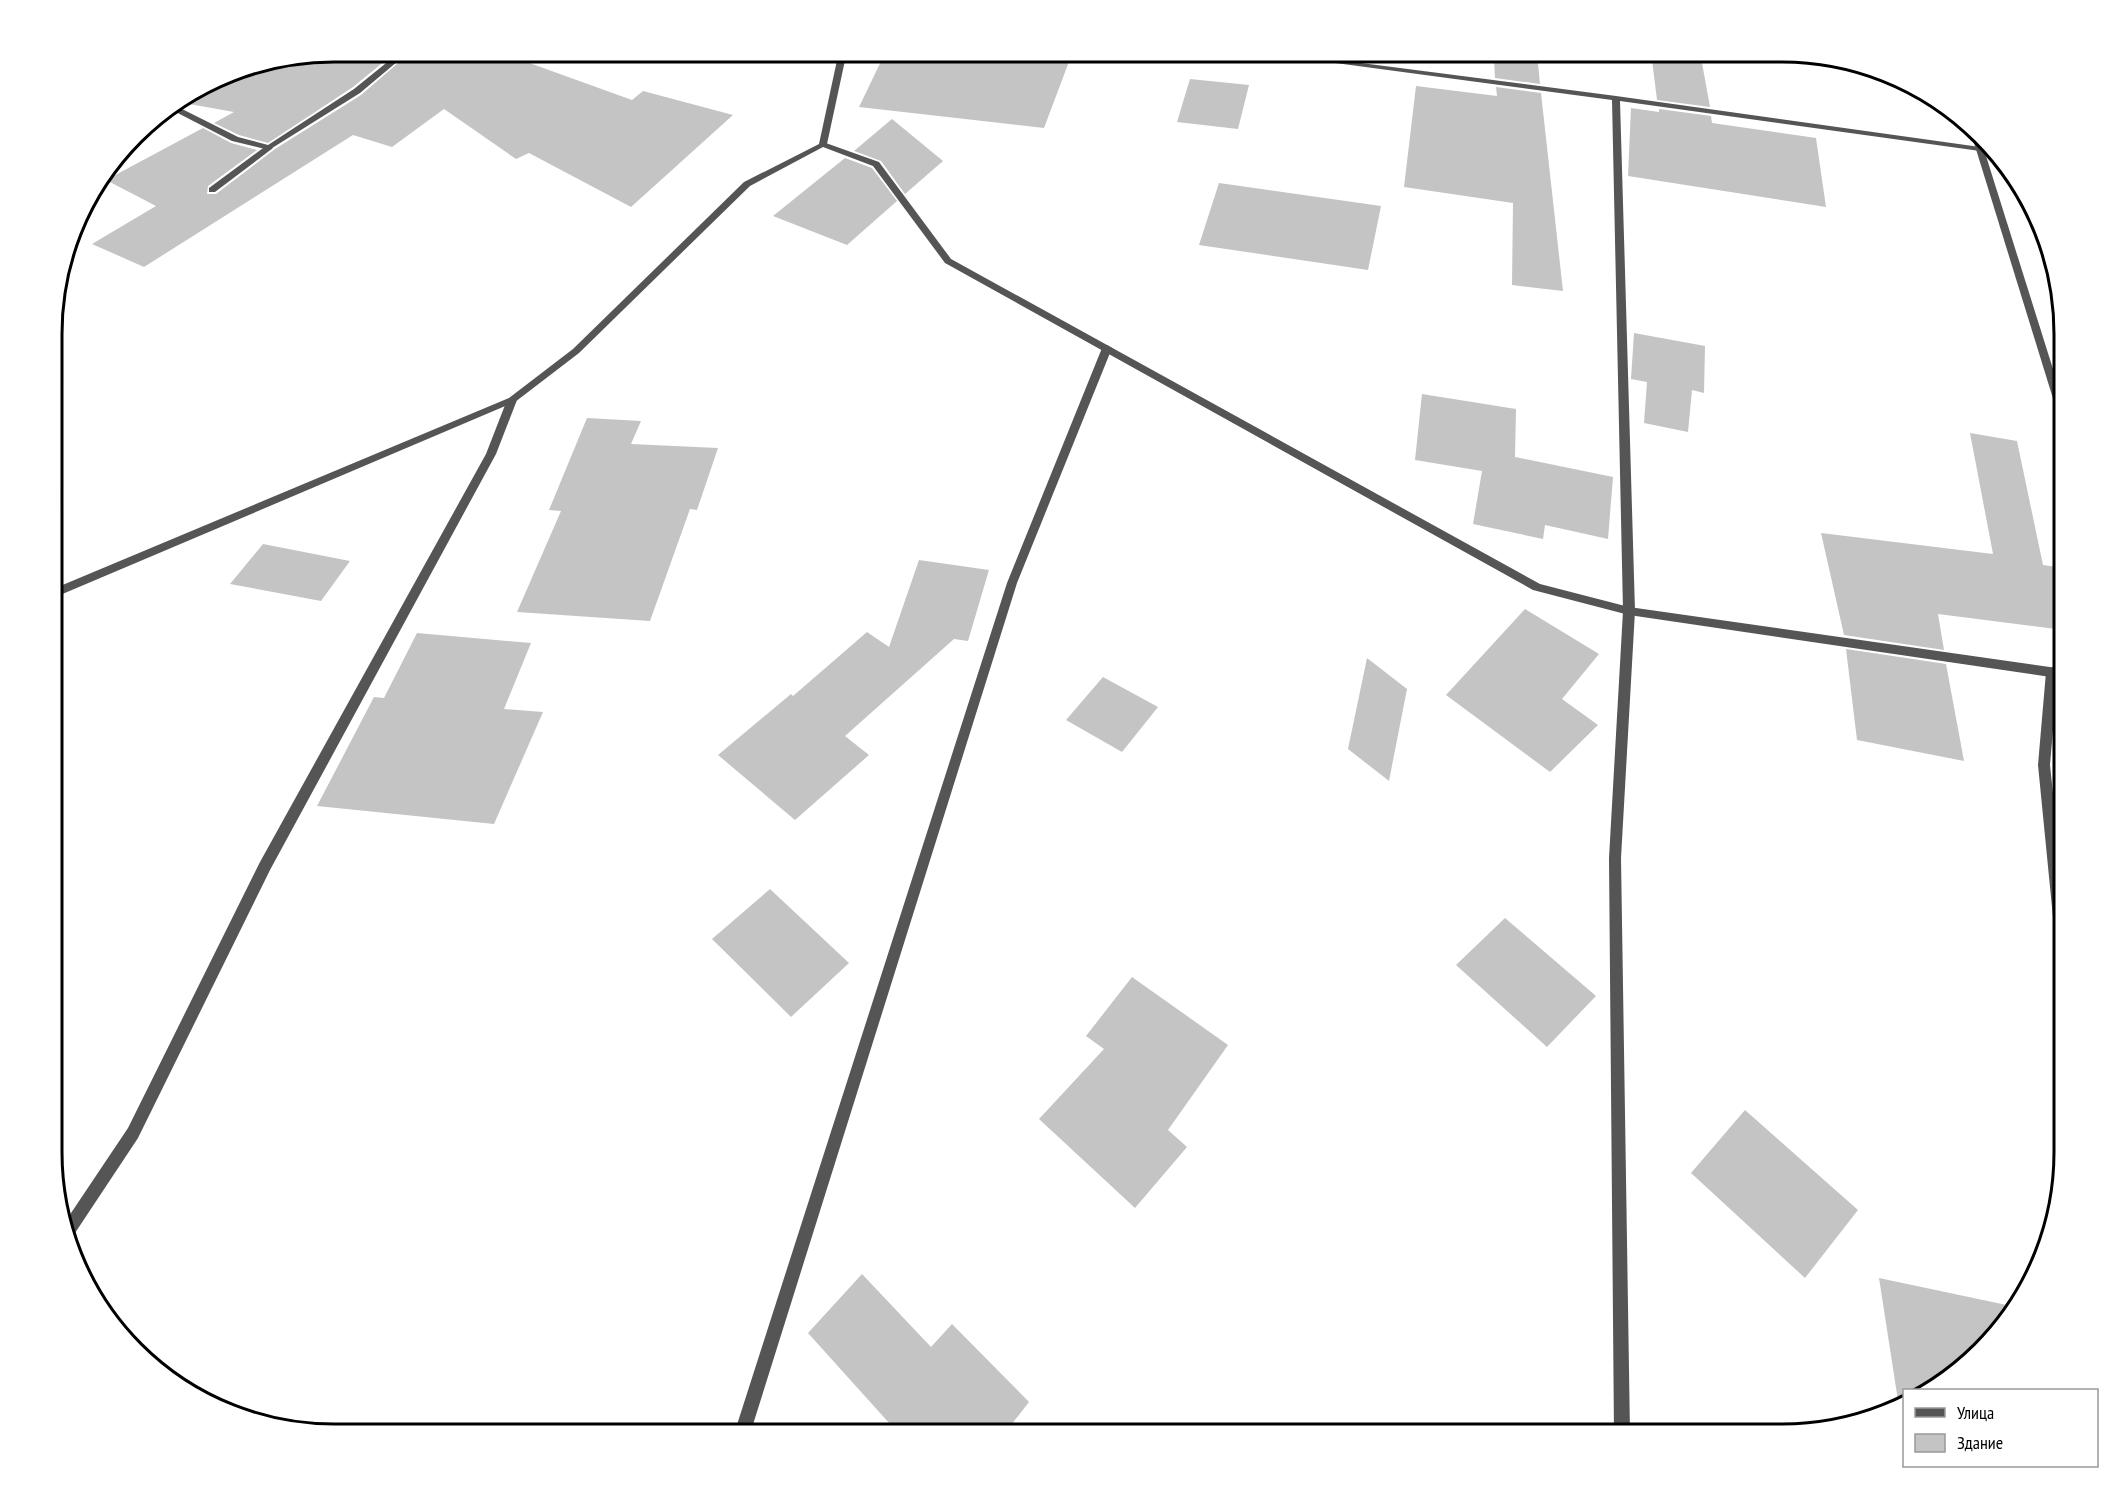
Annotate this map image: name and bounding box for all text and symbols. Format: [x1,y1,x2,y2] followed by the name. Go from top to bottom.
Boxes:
[1903,1389,2098,1467] legend
[1957,1401,1994,1424] text: Улица
[1957,1431,2003,1454] text: Здание

